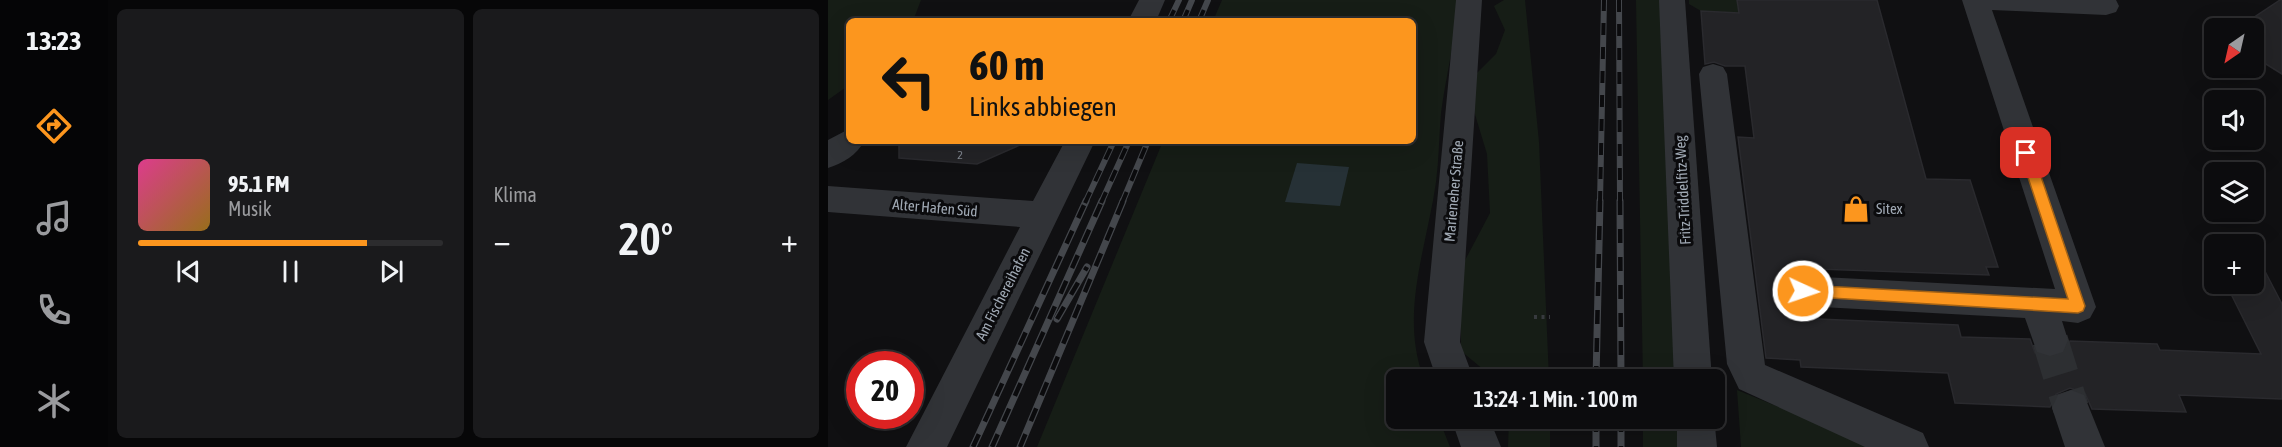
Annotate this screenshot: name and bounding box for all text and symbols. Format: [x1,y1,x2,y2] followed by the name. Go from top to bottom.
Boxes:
[2204,18,2264,78] north arrow
[2204,18,2264,294] map controls
[26,25,82,56] text: 13:23
[969,41,1044,89] text: 60 m
[870,42,948,120] icon: left
[2204,90,2264,150] button: sound
[969,91,1117,122] text: Links abbiegen
[33,105,75,147] icon: directions
[2000,127,2051,178] pin
[1671,134,1694,245] street label: Fritz-Triddelfitz-Weg
[2009,136,2042,169] icon: arrive
[1441,139,1466,242] street label: Marieneher Straße
[957,148,963,162] house number: 2
[2204,162,2264,222] button: layers
[228,171,290,197] text: 95.1 FM
[494,183,537,206] text: Klima
[1841,194,1871,224] shop icon: Sitex
[892,195,978,220] street label: Alter Hafen Süd
[33,197,75,239] icon: music
[228,197,272,220] text: Musik
[1876,200,1903,217] place label: Sitex
[618,213,673,265] text: 20°
[494,221,511,259] text: −
[781,221,798,259] text: +
[2204,234,2264,294] button: +
[972,245,1033,343] street label: Am Fischereihafen
[172,255,205,288] icon: previous
[274,255,307,288] icon: pause
[375,255,408,288] icon: next
[1771,259,1835,323] position arrow
[33,289,75,331] icon: phone
[846,351,924,429] speed limit sign: 20
[33,380,75,422] icon: climate
[1473,386,1638,412] text: 13:24 · 1 Min. · 100 m

